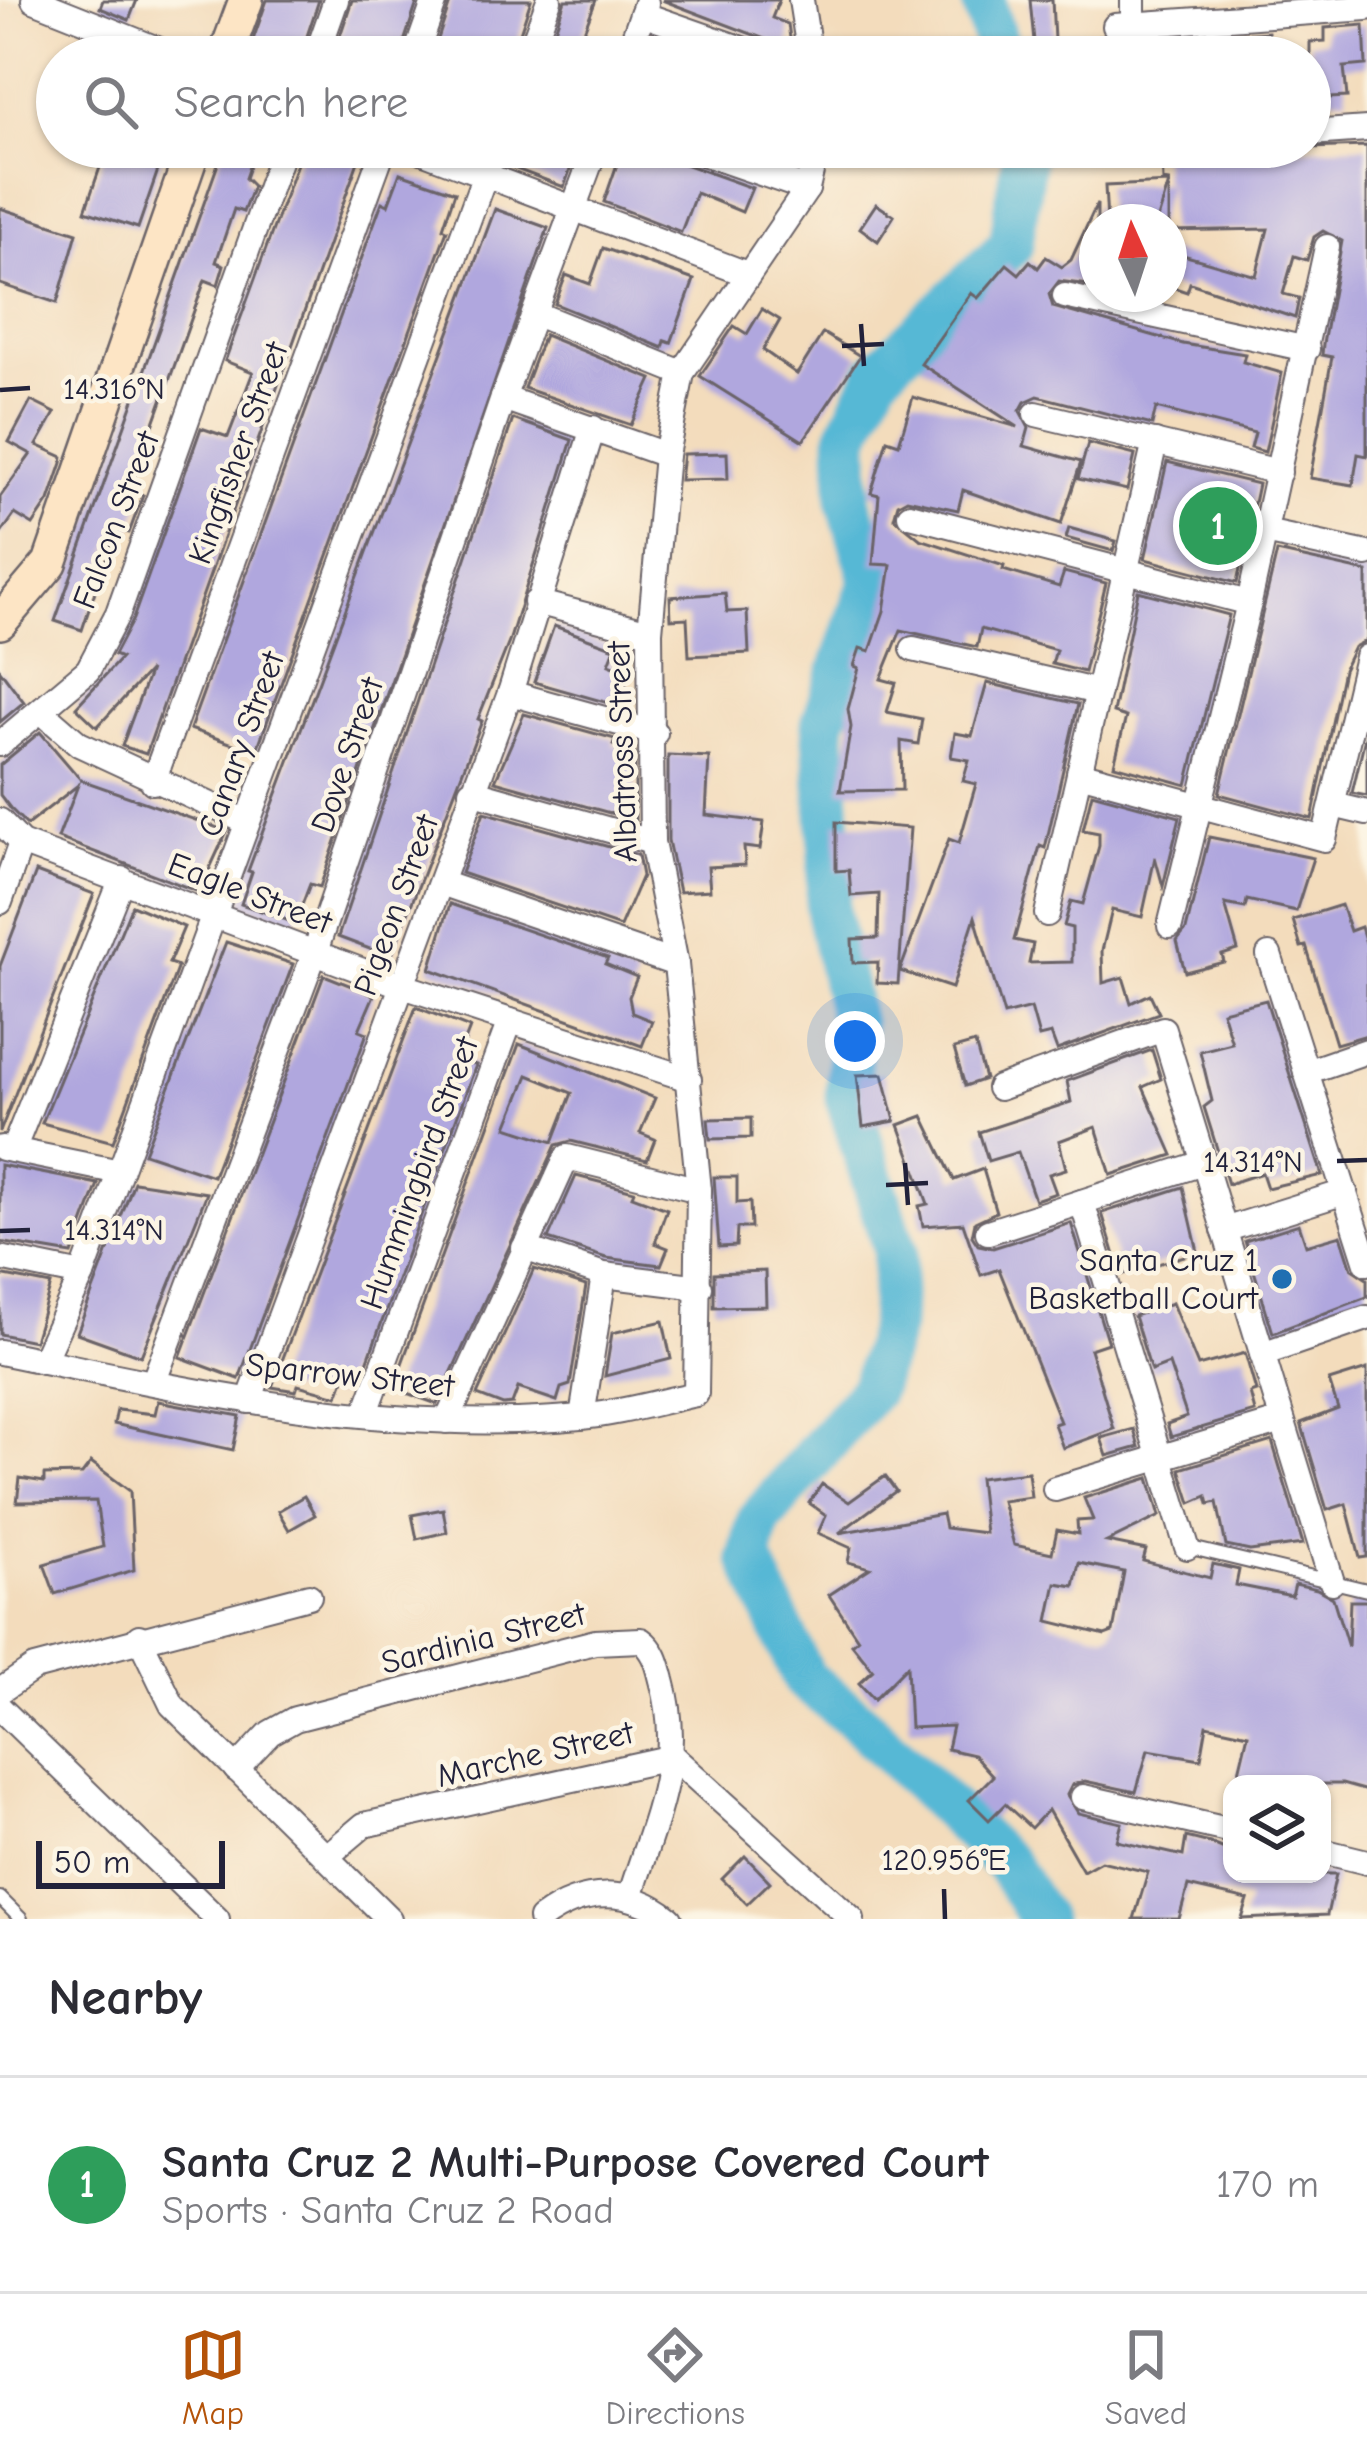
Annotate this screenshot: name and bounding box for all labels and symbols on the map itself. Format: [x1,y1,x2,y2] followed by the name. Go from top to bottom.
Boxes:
[1079,204,1187,312] north arrow
[180,336,296,569] street label: Kingfisher Street
[63,372,165,407] text: 14.316°N
[65,425,168,614] street label: Falcon Street
[1179,481,1257,571] pin: 1
[599,639,645,863] street label: Albatross Street
[190,645,293,842] street label: Canary Street
[303,671,392,837] street label: Dove Street
[346,808,447,1000] street label: Pigeon Street
[163,844,338,942] street label: Eagle Street
[825,1011,885,1071] your location
[352,1030,486,1314] street label: Hummingbird Street
[1203,1145,1303,1180] text: 14.314°N
[64,1213,164,1248] text: 14.314°N
[1028,1241,1260,1317] place label: Santa Cruz 1 Basketball Court
[1269,1266,1295,1292] marker: Santa Cruz 1 Basketball Court
[244,1345,457,1405] street label: Sparrow Street
[377,1594,590,1682] street label: Sardinia Street
[433,1713,639,1795] street label: Marche Street
[36,1835,225,1888] scale bar
[882,1843,1006,1878] text: 120.956°E

